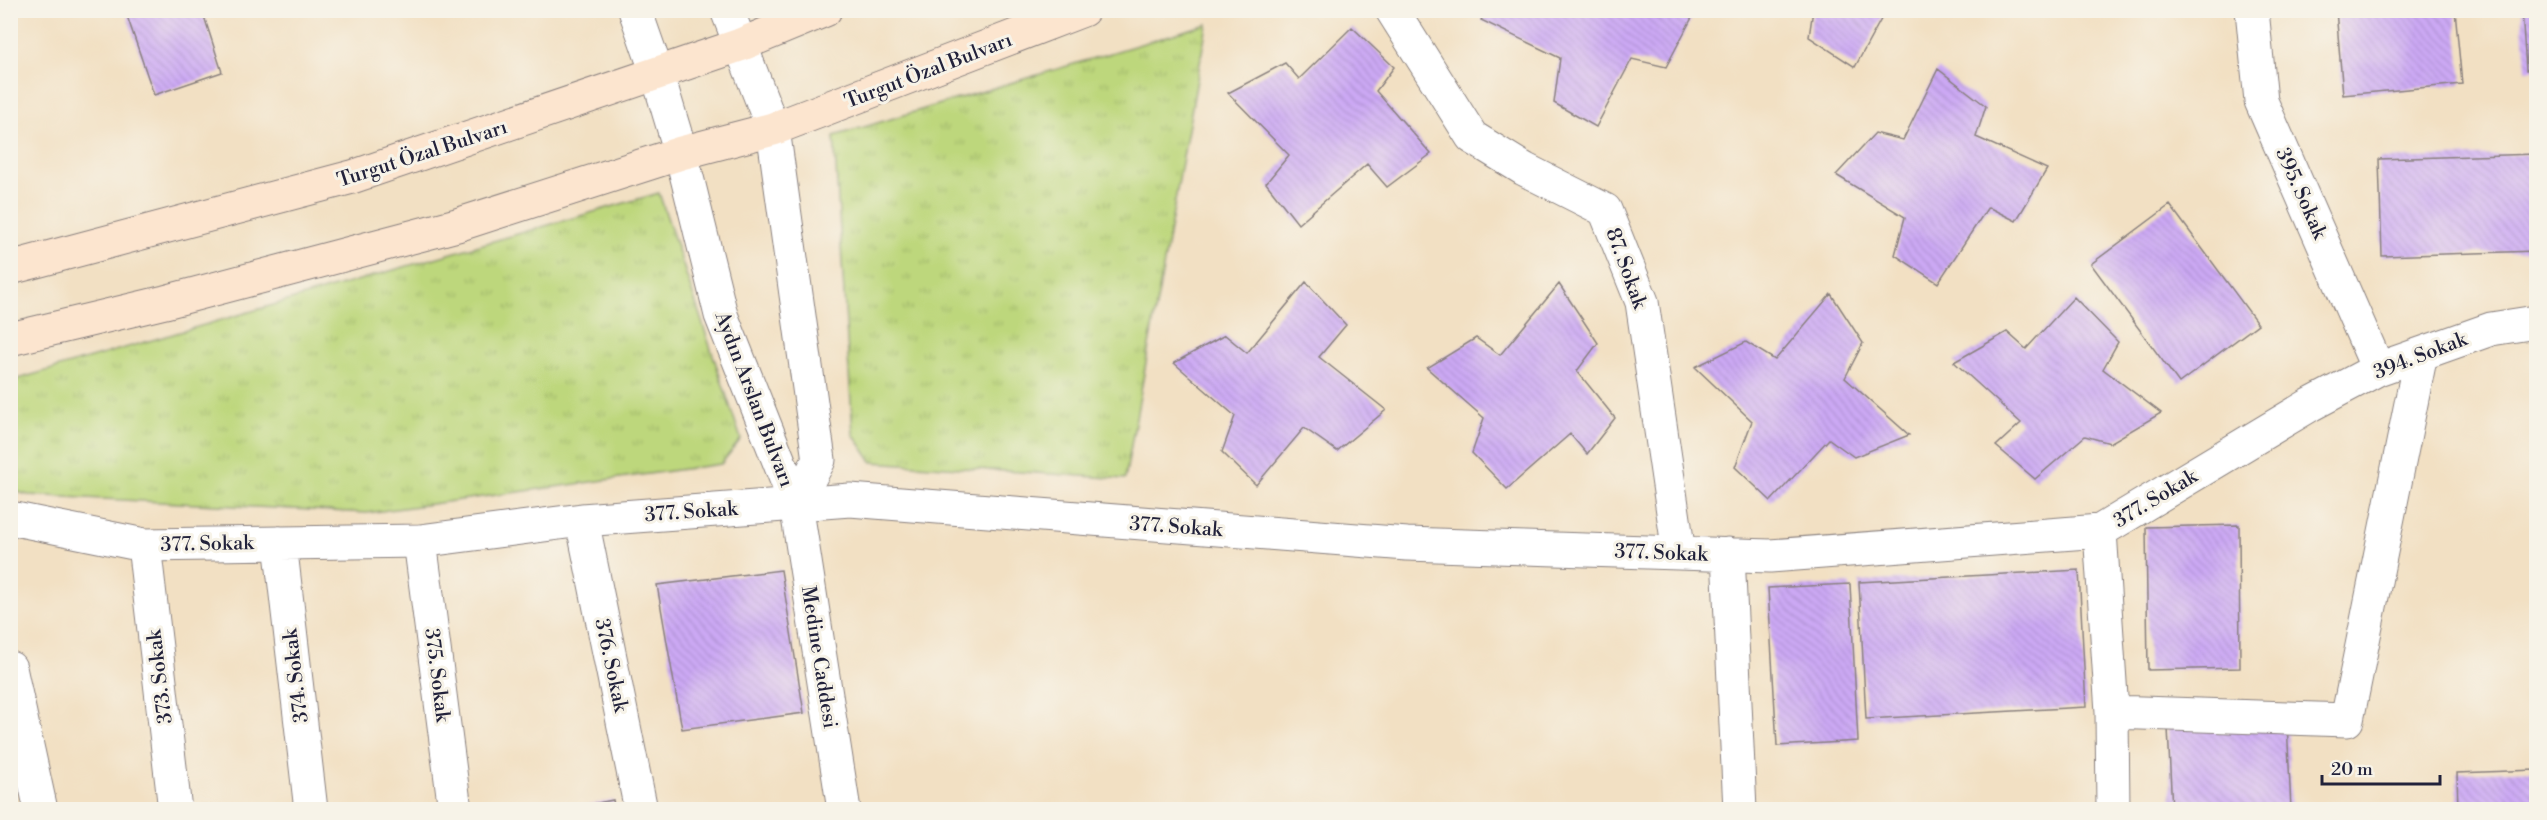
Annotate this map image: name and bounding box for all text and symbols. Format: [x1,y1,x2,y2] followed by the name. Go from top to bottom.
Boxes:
[841,27,1016,115] street label: Turgut Özal Bulvarı
[334,114,511,194] street label: Turgut Özal Bulvarı
[2269,144,2332,245] street label: 395. Sokak
[1599,225,1652,314] street label: 87. Sokak
[708,307,799,491] street label: Aydın Arslan Bulvarı
[2370,327,2472,386] street label: 394. Sokak
[2109,464,2204,534] street label: 377. Sokak
[644,497,740,528] street label: 377. Sokak
[1129,512,1225,543] street label: 377. Sokak
[160,531,255,558] street label: 377. Sokak
[1614,539,1710,568] street label: 377. Sokak
[795,584,842,731] street label: Medine Caddesi
[588,616,633,716] street label: 376. Sokak
[278,626,315,724] street label: 374. Sokak
[142,627,179,725] street label: 373. Sokak
[418,627,455,725] street label: 375. Sokak
[2322,748,2440,786] scale bar
[2331,758,2373,781] text: 20 m

